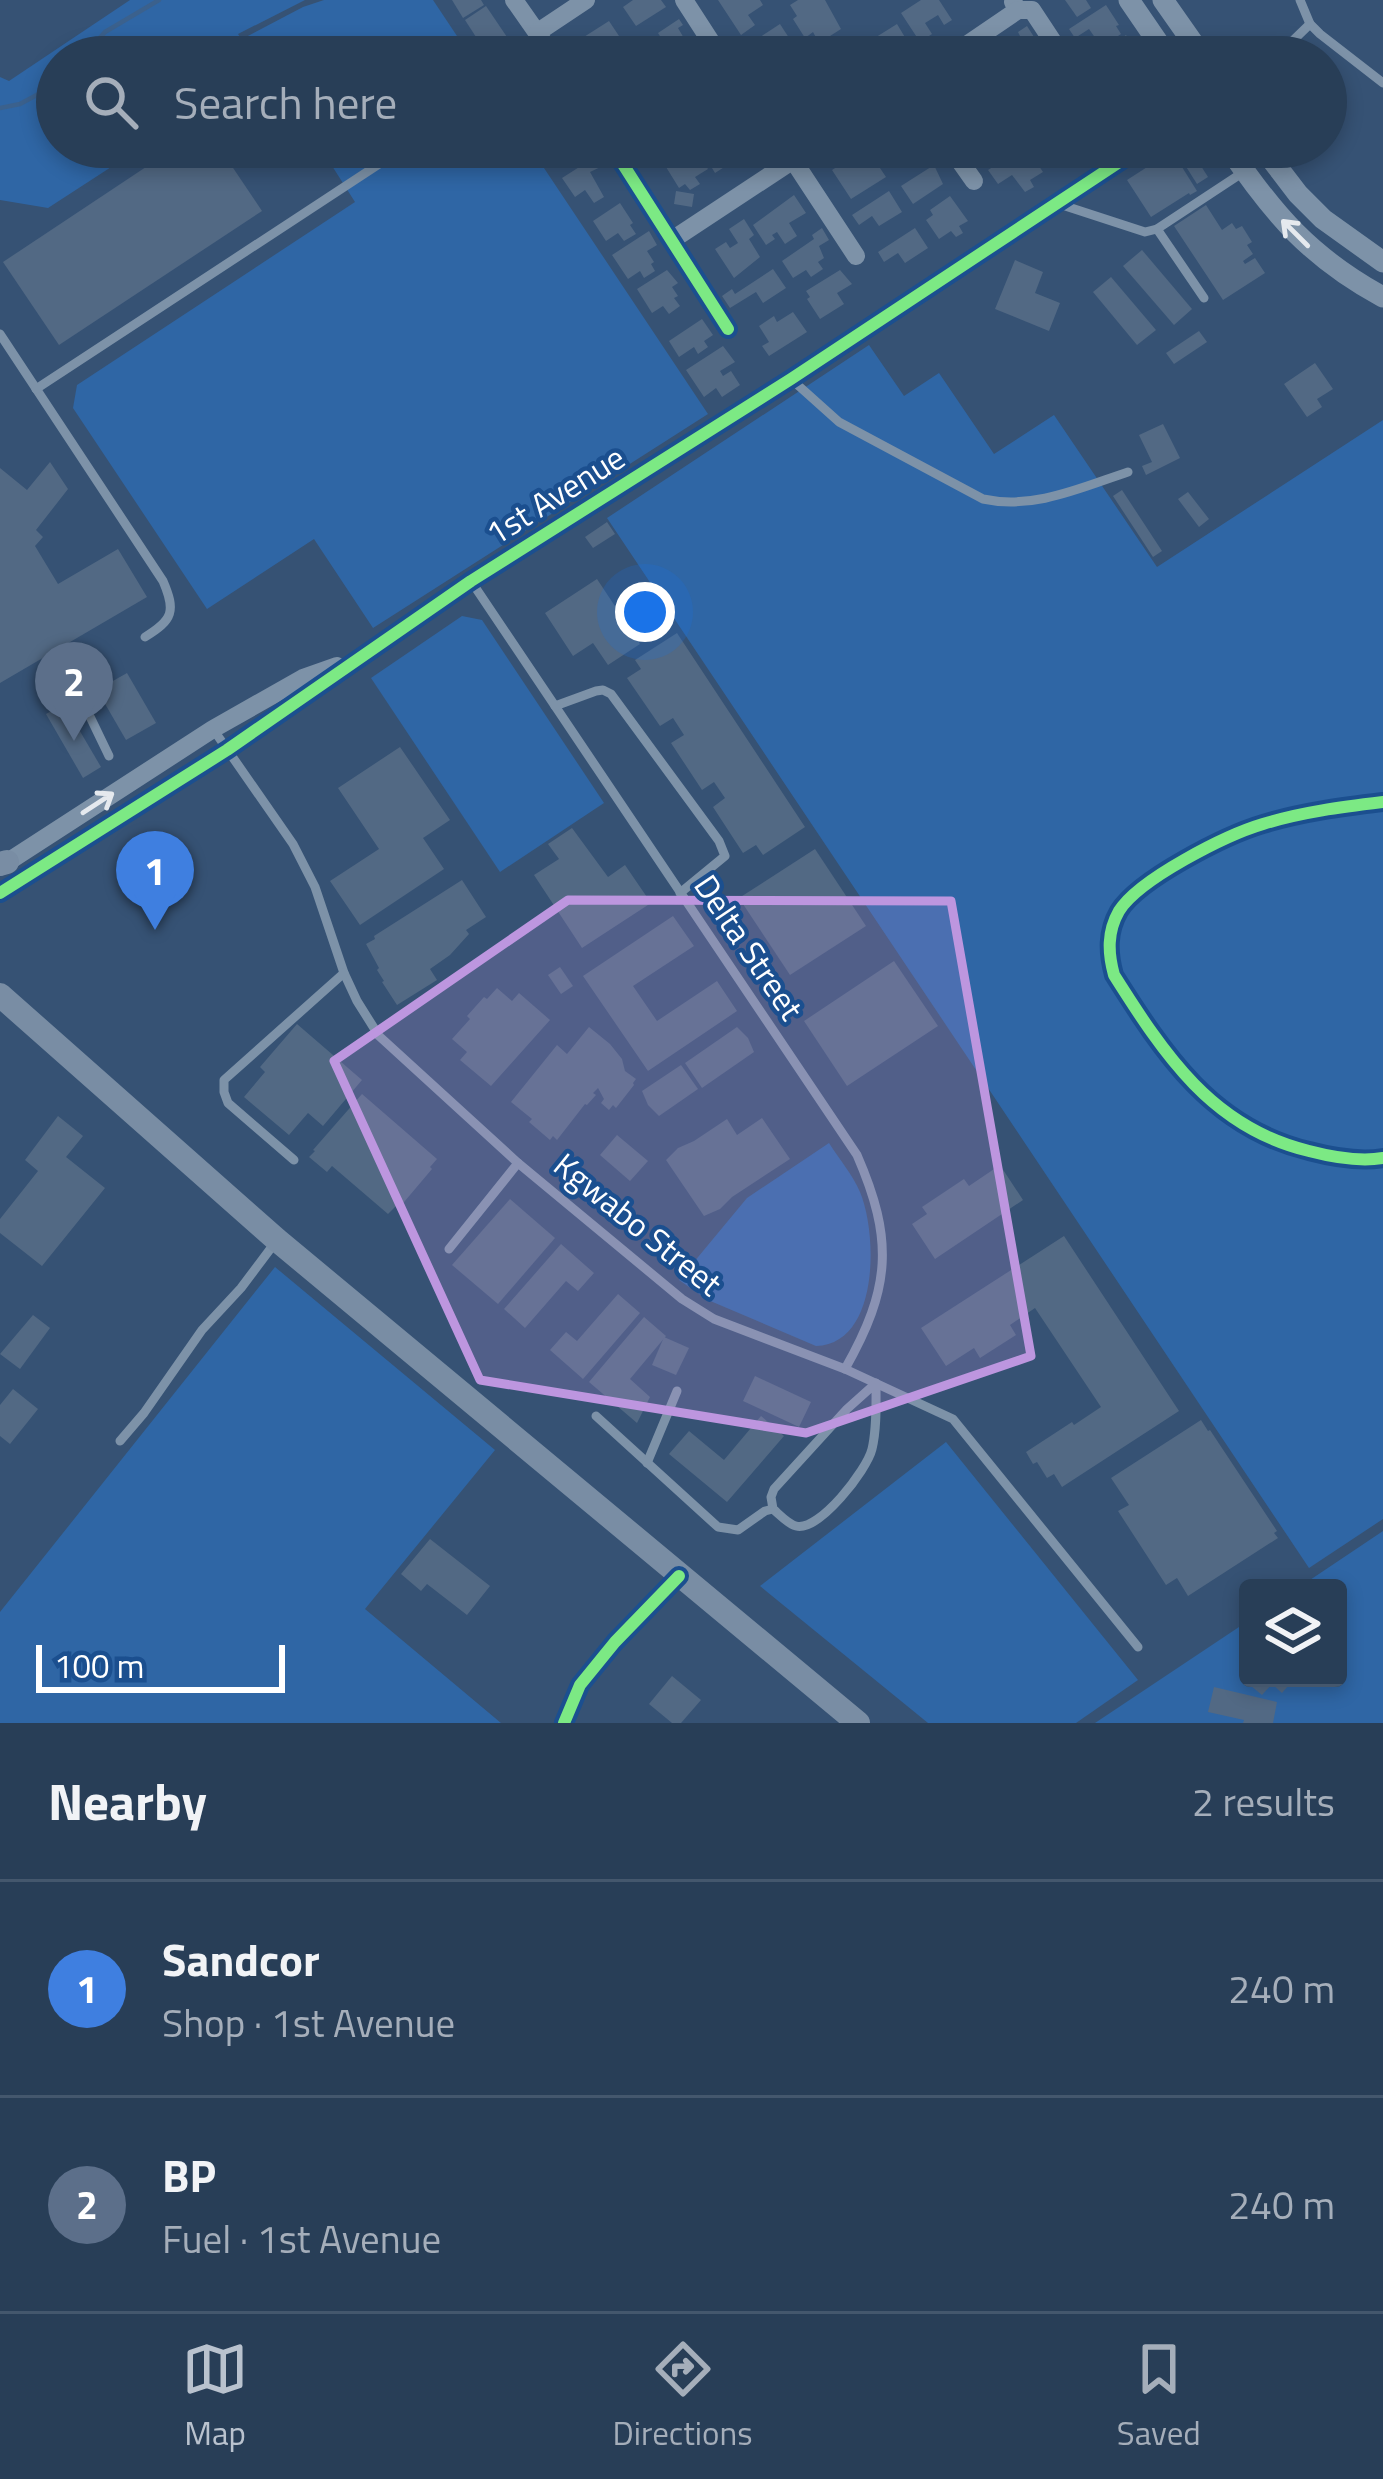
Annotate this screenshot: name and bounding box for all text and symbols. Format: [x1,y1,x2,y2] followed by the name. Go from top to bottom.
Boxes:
[36,36,1347,168] search box
[174,68,397,136] text: Search here
[78,69,144,135] icon: search
[1281,219,1310,248] one-way arrow
[476,432,634,558] street label: 1st Avenue
[615,582,675,642] your location
[35,642,113,741] pin: 2
[80,791,114,816] one-way arrow
[116,831,194,930] pin: 1
[682,864,816,1030] street label: Delta Street
[543,1140,733,1308] street label: Kgwabo Street
[1239,1579,1347,1687] map controls
[1239,1579,1347,1687] button: layers
[36,1639,285,1692] scale bar
[54,1641,144,1691] text: 100 m
[48,1762,207,1840] text: Nearby
[1192,1772,1335,1831] text: 2 results
[162,1925,320,1993] text: Sandcor
[76,1959,98,2018] text: 1
[1228,1959,1335,2018] text: 240 m
[162,1993,455,2052] text: Shop · 1st Avenue
[162,2141,216,2209] text: BP
[76,2175,98,2234] text: 2
[1228,2175,1335,2234] text: 240 m
[162,2209,441,2268] text: Fuel · 1st Avenue
[182,2336,248,2458] tab: Map
[613,2336,752,2458] tab: Directions
[1117,2336,1201,2458] tab: Saved

